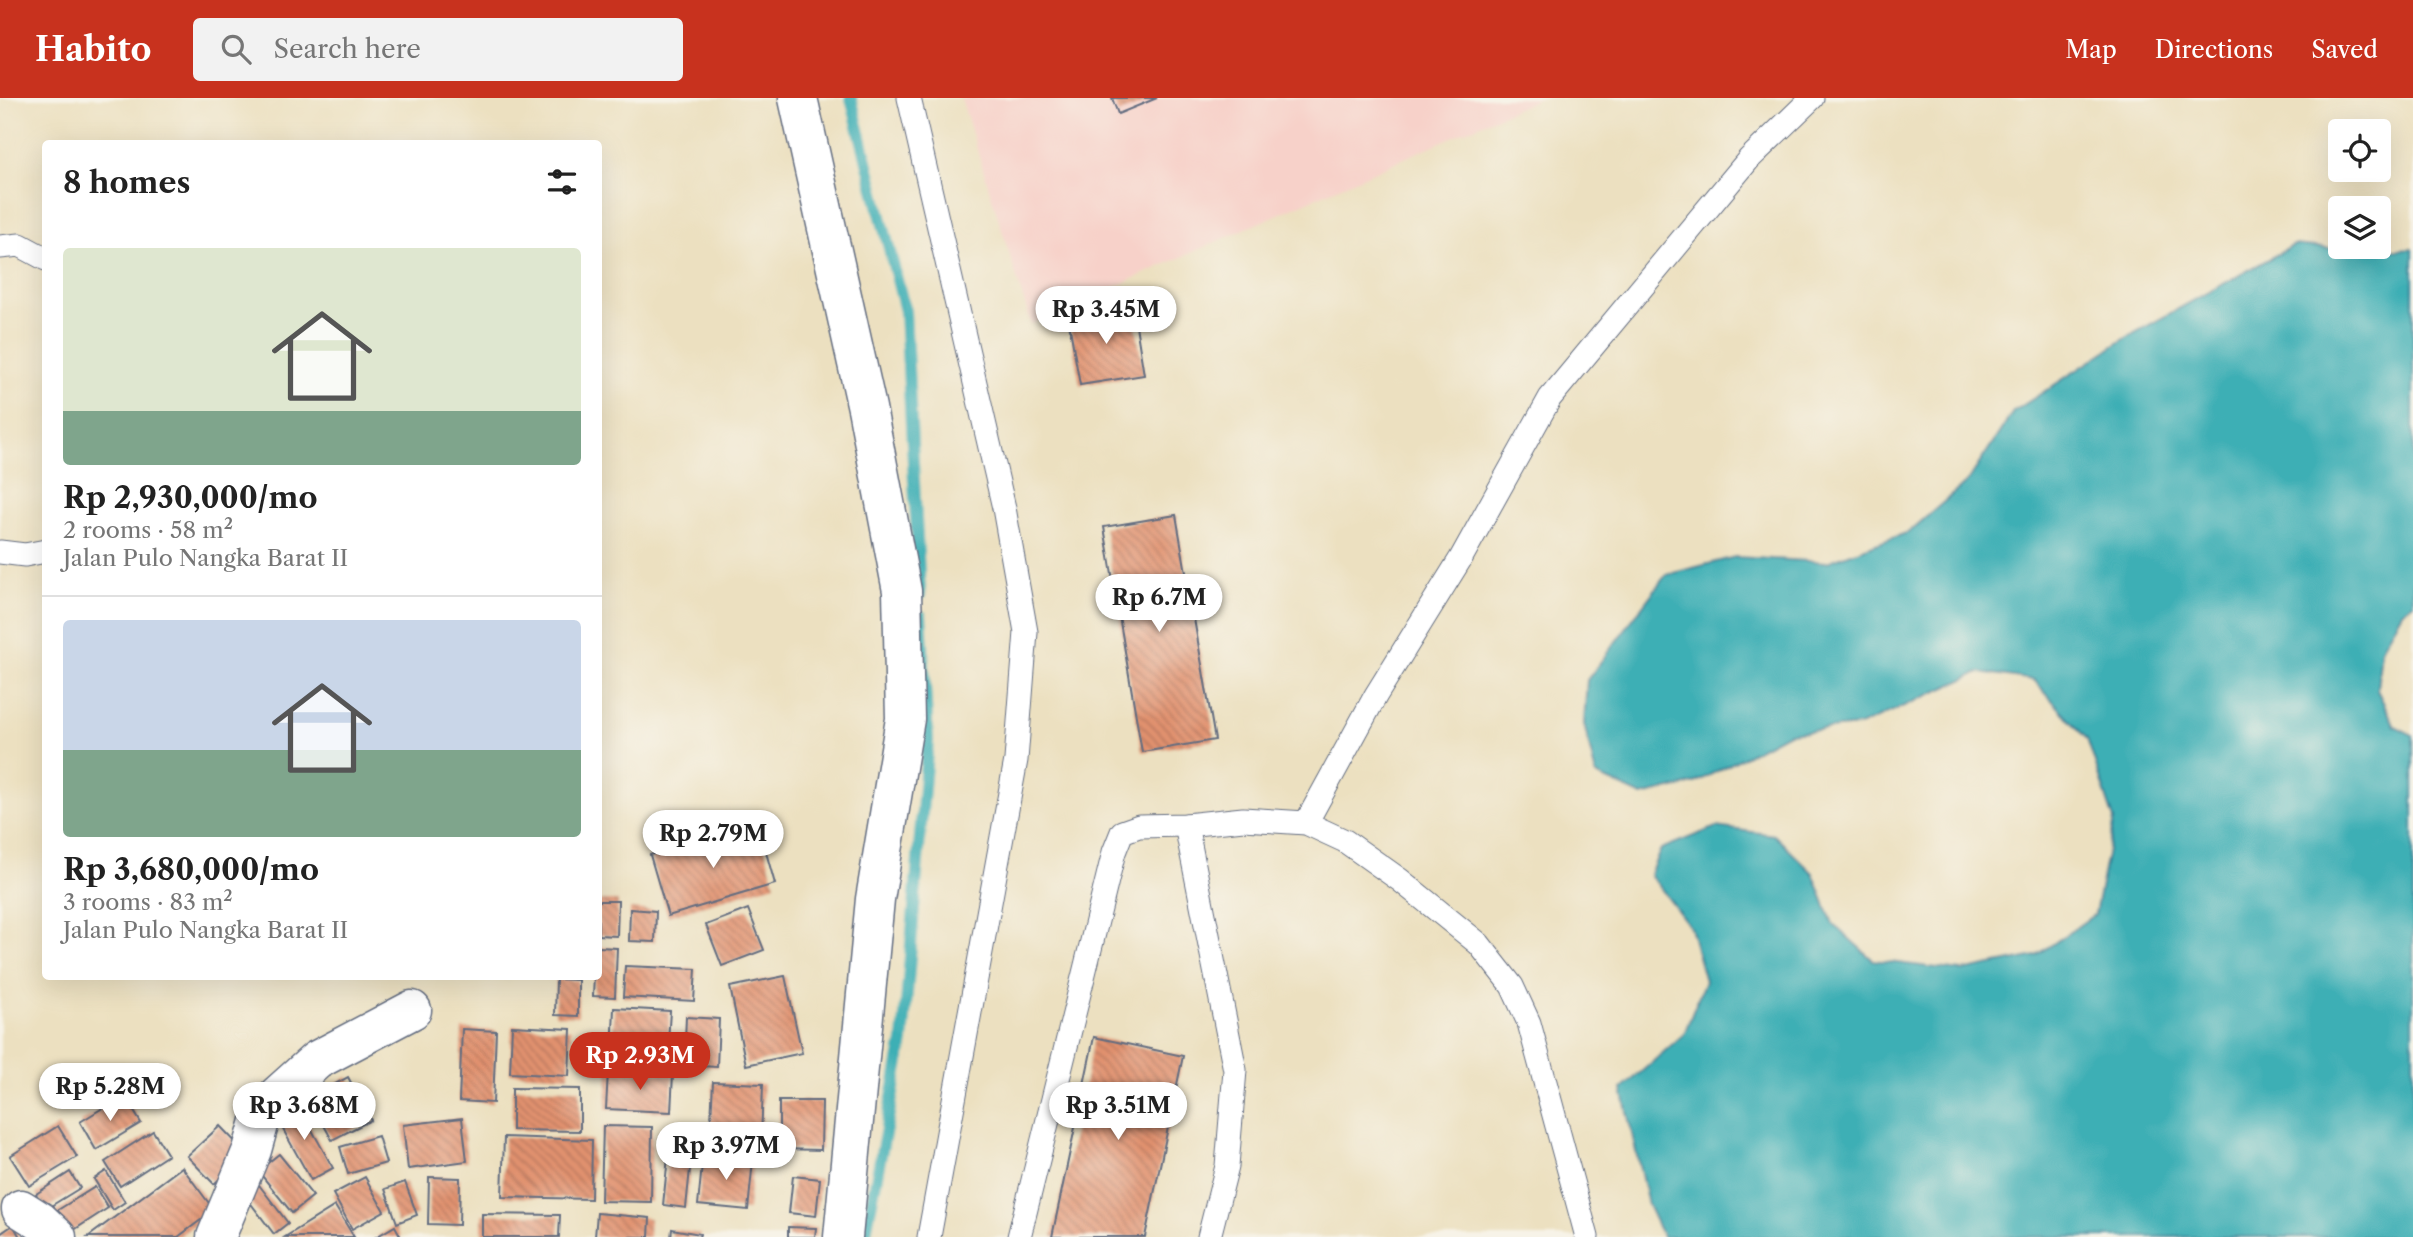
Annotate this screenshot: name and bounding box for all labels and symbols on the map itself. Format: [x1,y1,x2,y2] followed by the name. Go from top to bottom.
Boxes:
[1034,286,1178,346] pin: Rp 3.45M
[1094,574,1224,634] pin: Rp 6.7M
[641,810,785,870] pin: Rp 2.79M
[568,1032,712,1092] pin: Rp 2.93M
[38,1063,182,1123] pin: Rp 5.28M
[232,1082,376,1142] pin: Rp 3.68M
[1046,1082,1190,1142] pin: Rp 3.51M
[654,1122,798,1182] pin: Rp 3.97M

